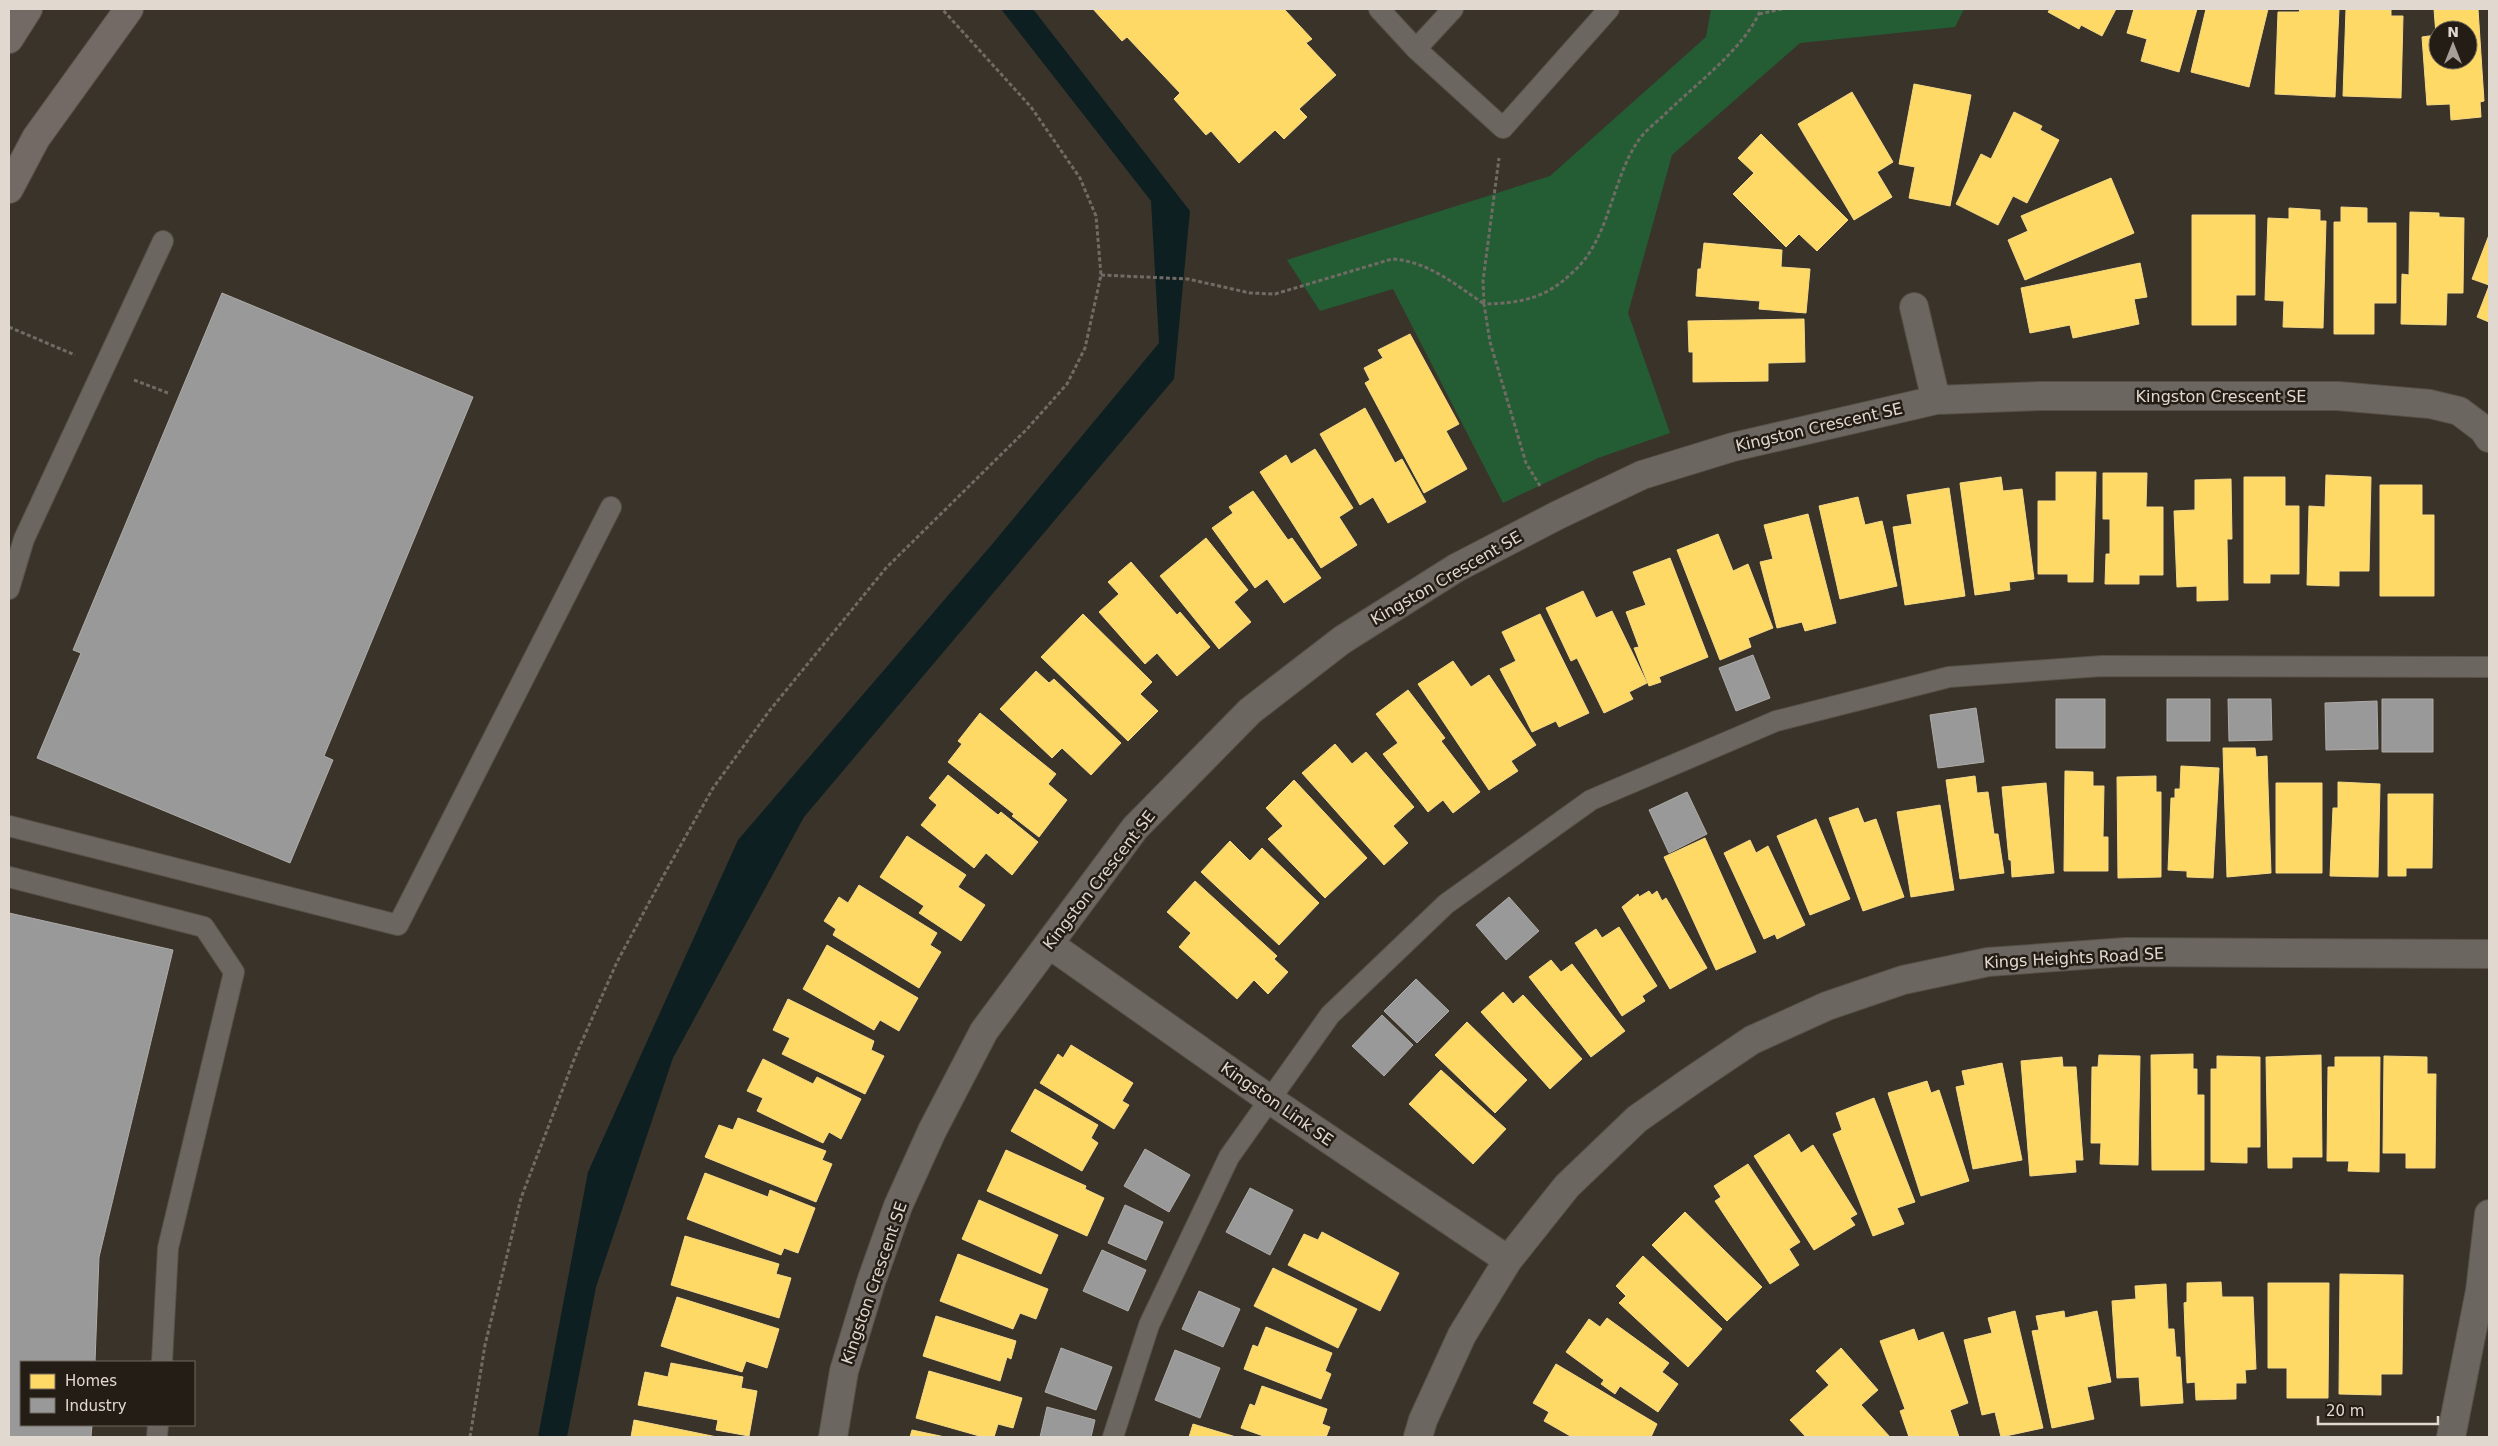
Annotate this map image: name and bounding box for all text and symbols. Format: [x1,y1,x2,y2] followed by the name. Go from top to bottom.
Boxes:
[2428,20,2478,70] north arrow
[2447,24,2459,40] text: N
[2136,387,2306,406] street label: Kingston Crescent SE
[1734,399,1904,455] street label: Kingston Crescent SE
[1367,527,1525,629] street label: Kingston Crescent SE
[1039,807,1159,953] street label: Kingston Crescent SE
[1983,944,2165,972] street label: Kings Heights Road SE
[1217,1058,1337,1150] street label: Kingston Link SE
[837,1199,911,1367] street label: Kingston Crescent SE
[20,1361,195,1426] legend
[65,1372,117,1390] text: Homes
[2318,1394,2438,1426] scale bar
[65,1397,127,1415] text: Industry
[2326,1402,2364,1420] text: 20 m

